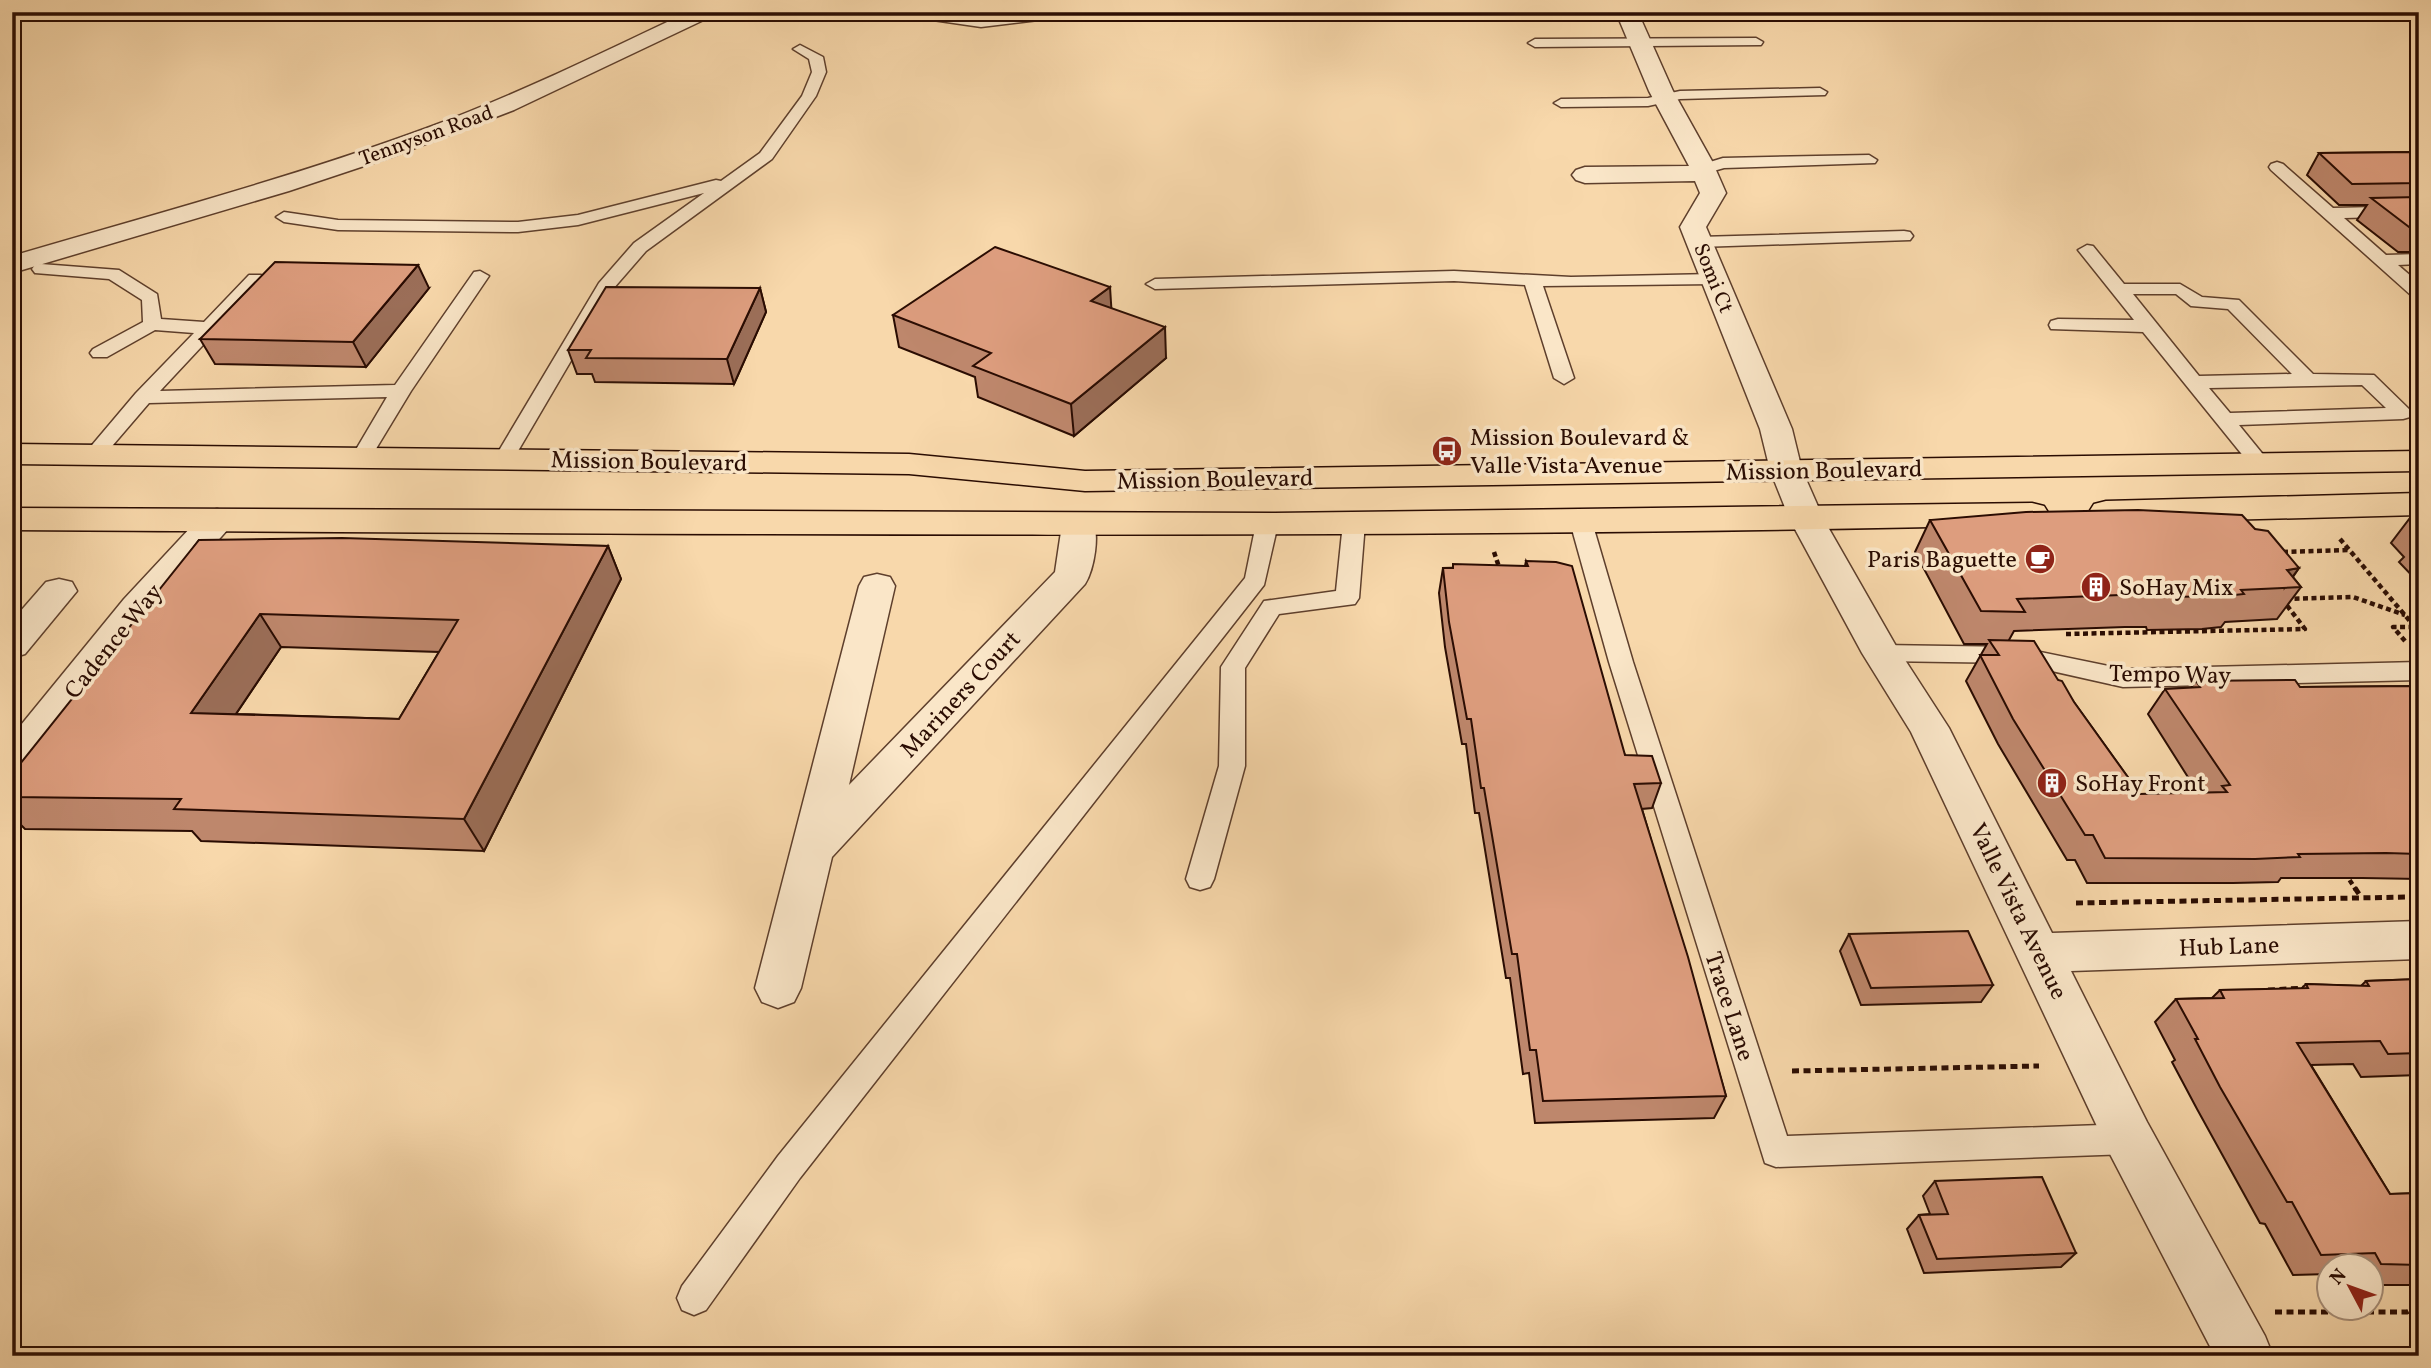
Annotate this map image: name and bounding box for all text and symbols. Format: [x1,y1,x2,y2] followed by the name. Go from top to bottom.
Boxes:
[355,99,498,174] street label: Tennyson Road
[1685,239,1740,318] street label: Somi Ct
[1470,422,1690,484] place label: Mission Boulevard & Valle Vista Avenue
[1430,434,1464,468] bus stop icon: Mission Boulevard & Valle Vista Avenue
[550,444,748,482] street label: Mission Boulevard
[1725,453,1923,491] street label: Mission Boulevard
[1116,462,1314,500] street label: Mission Boulevard
[2023,542,2057,576] cafe icon: Paris Baguette
[1867,544,2017,578] place label: Paris Baguette
[2079,570,2113,604] building icon: SoHay Mix
[2119,572,2233,606] place label: SoHay Mix
[57,577,172,707] street label: Cadence Way
[893,624,1029,767] street label: Mariners Court
[2109,658,2231,694] street label: Tempo Way
[2035,766,2069,800] building icon: SoHay Front
[2075,768,2206,802] place label: SoHay Front
[1960,818,2075,1006] street label: Valle Vista Avenue
[2178,929,2280,967] street label: Hub Lane
[1694,948,1762,1066] street label: Trace Lane
[2316,1252,2386,1322] north arrow
[2324,1263,2353,1291] text: N

